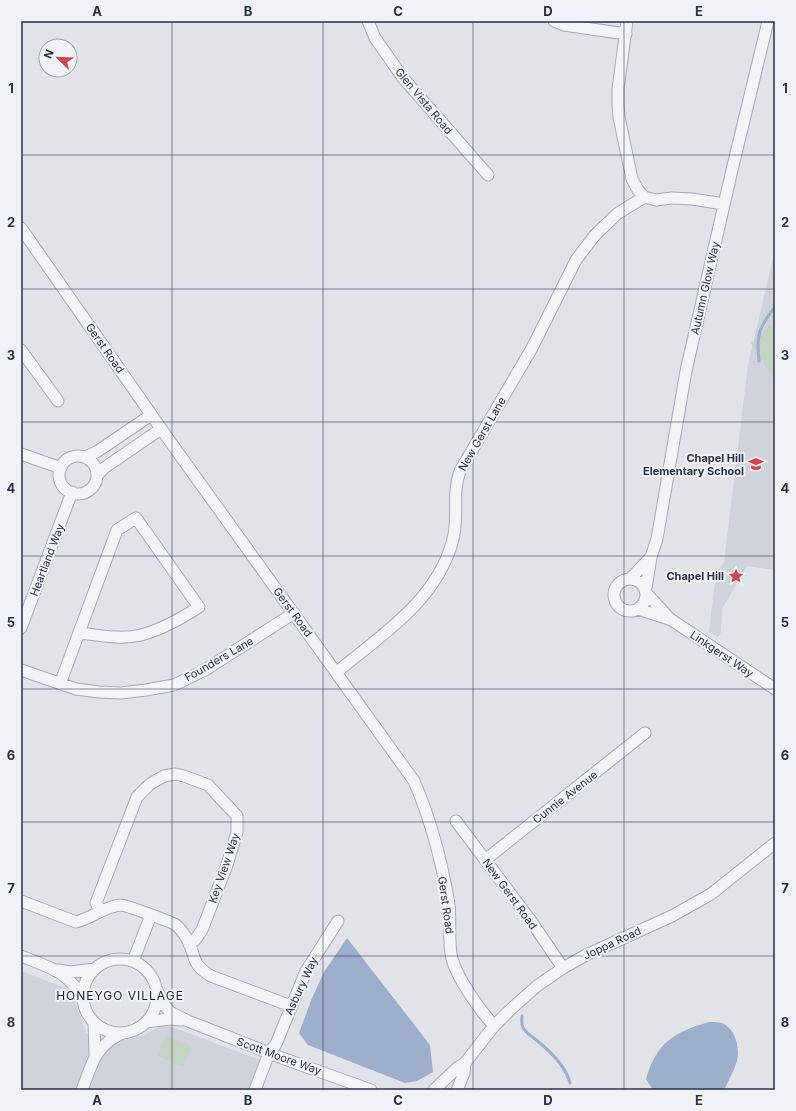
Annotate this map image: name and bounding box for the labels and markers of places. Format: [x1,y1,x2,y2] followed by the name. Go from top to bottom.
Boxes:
[643,451,744,478] place label: Chapel Hill Elementary School
[747,455,765,473] school or university icon: Chapel Hill Elementary School
[727,567,745,585] place icon: Chapel Hill
[666,569,724,583] place label: Chapel Hill

